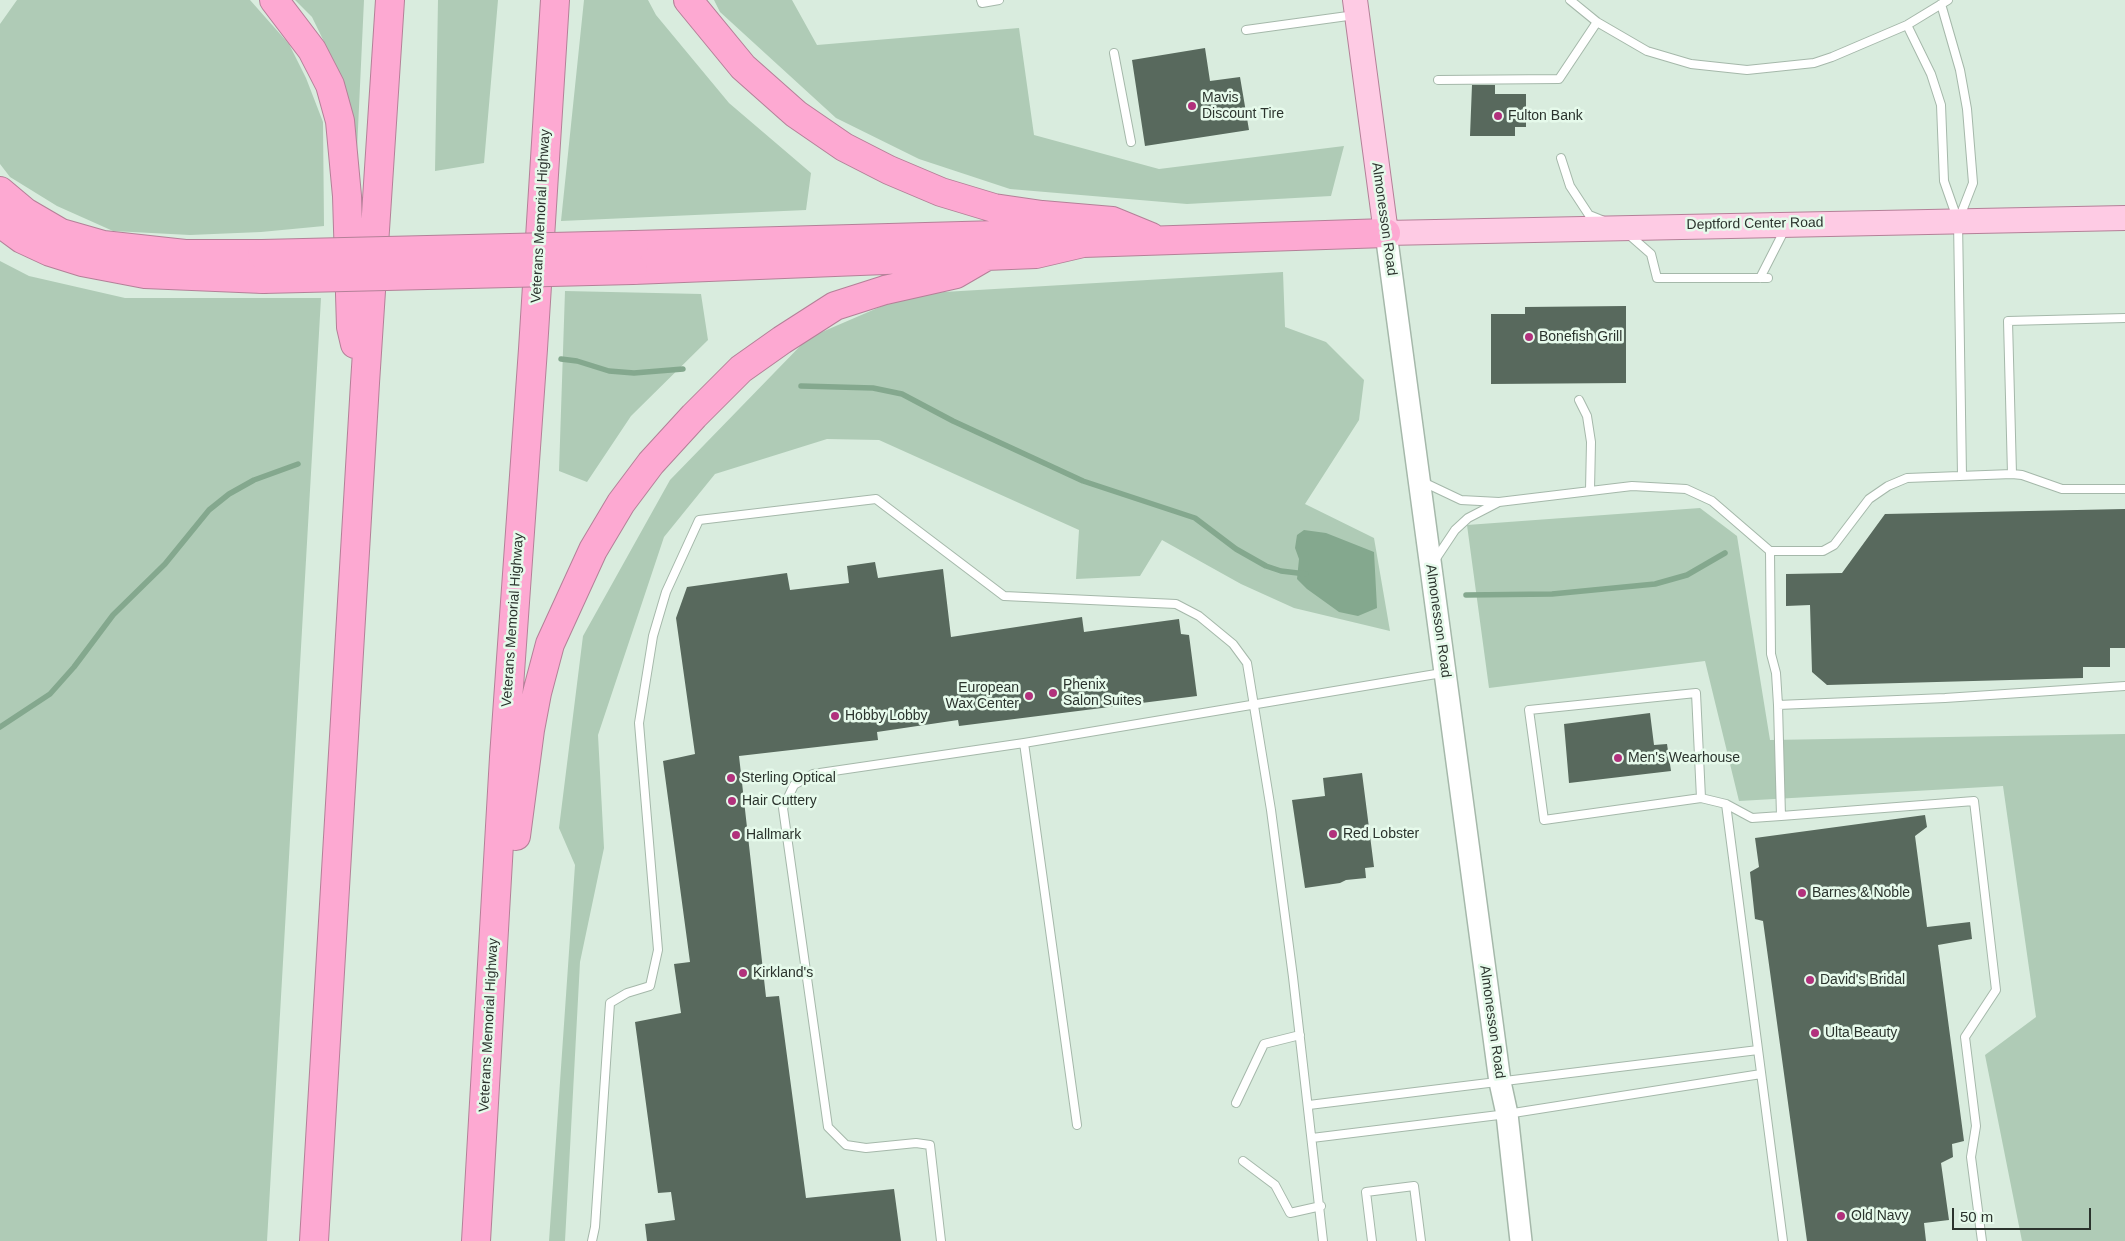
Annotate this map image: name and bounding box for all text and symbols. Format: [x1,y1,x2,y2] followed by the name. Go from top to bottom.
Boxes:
[1202,90,1284,122] place label: Mavis Discount Tire
[1186,100,1198,112] marker: Mavis Discount Tire
[1508,108,1583,124] place label: Fulton Bank
[1492,110,1504,122] marker: Fulton Bank
[528,129,554,303] street label: Veterans Memorial Highway
[1368,161,1400,277] street label: Almonesson Road
[1686,214,1824,234] street label: Deptford Center Road
[1539,329,1622,345] place label: Bonefish Grill
[1523,331,1535,343] marker: Bonefish Grill
[499,532,527,708] street label: Veterans Memorial Highway
[1422,563,1454,679] street label: Almonesson Road
[1063,677,1142,710] place label: Phenix Salon Suites
[946,680,1019,712] place label: European Wax Center
[1047,687,1059,699] marker: Phenix Salon Suites
[1023,690,1035,702] marker: European Wax Center
[845,708,928,724] place label: Hobby Lobby
[829,710,841,722] marker: Hobby Lobby
[1628,750,1740,766] place label: Men's Wearhouse
[1612,752,1624,764] marker: Men's Wearhouse
[741,770,836,786] place label: Sterling Optical
[725,772,737,784] marker: Sterling Optical
[742,793,817,809] place label: Hair Cuttery
[726,795,738,807] marker: Hair Cuttery
[1343,826,1419,842] place label: Red Lobster
[746,827,801,843] place label: Hallmark
[1327,828,1339,840] marker: Red Lobster
[730,829,742,841] marker: Hallmark
[1812,885,1910,901] place label: Barnes & Noble
[1796,887,1808,899] marker: Barnes & Noble
[476,938,502,1112] street label: Veterans Memorial Highway
[1476,964,1508,1080] street label: Almonesson Road
[753,965,813,981] place label: Kirkland's
[737,967,749,979] marker: Kirkland's
[1820,972,1905,988] place label: David's Bridal
[1804,974,1816,986] marker: David's Bridal
[1825,1025,1897,1041] place label: Ulta Beauty
[1809,1027,1821,1039] marker: Ulta Beauty
[1955,1198,2094,1230] scale bar
[1851,1208,1909,1224] place label: Old Navy
[1960,1208,1993,1225] text: 50 m
[1835,1210,1847,1222] marker: Old Navy

